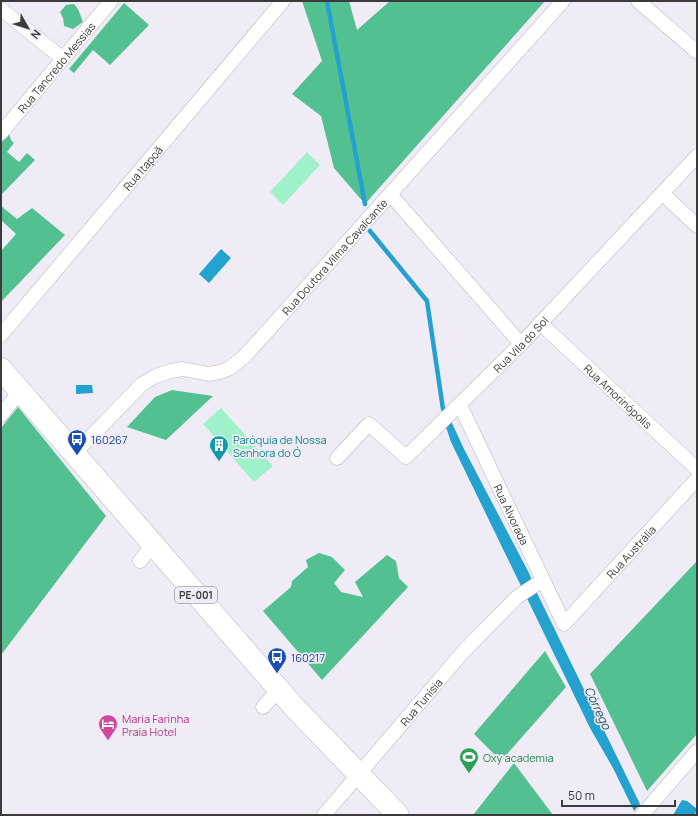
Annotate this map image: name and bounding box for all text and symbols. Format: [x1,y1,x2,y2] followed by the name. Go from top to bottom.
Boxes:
[8,8,48,48] north arrow
[14,18,98,115] street label: Rua Tancredo Messias
[28,27,44,42] text: N
[119,142,165,193] street label: Rua Itapoã
[278,195,391,318] street label: Rua Doutora Vilma Cavalcante
[489,313,551,375] street label: Rua Vila do Sol
[581,360,656,432] street label: Rua Amorinópolis
[66,428,88,456] bus stop icon: 160267
[91,432,127,447] place label: 160267
[233,432,327,460] place label: Paróquia de Nossa Senhora do Ó
[208,434,230,462] building icon: Paróquia de Nossa Senhora do Ó
[491,481,533,547] street label: Rua Alvorada
[603,522,659,581] street label: Rua Austrália
[175,587,217,603] road number: PE-001
[266,646,288,674] bus stop icon: 160217
[291,650,325,665] place label: 160217
[396,675,445,729] street label: Rua Tunísia
[581,684,616,733] water label: Córrego
[122,711,189,739] place label: Maria Farinha Praia Hotel
[97,713,119,741] hotel icon: Maria Farinha Praia Hotel
[458,746,480,774] sports icon: Oxy academia
[483,750,554,765] place label: Oxy academia
[562,782,675,808] scale bar
[568,787,595,804] text: 50 m

